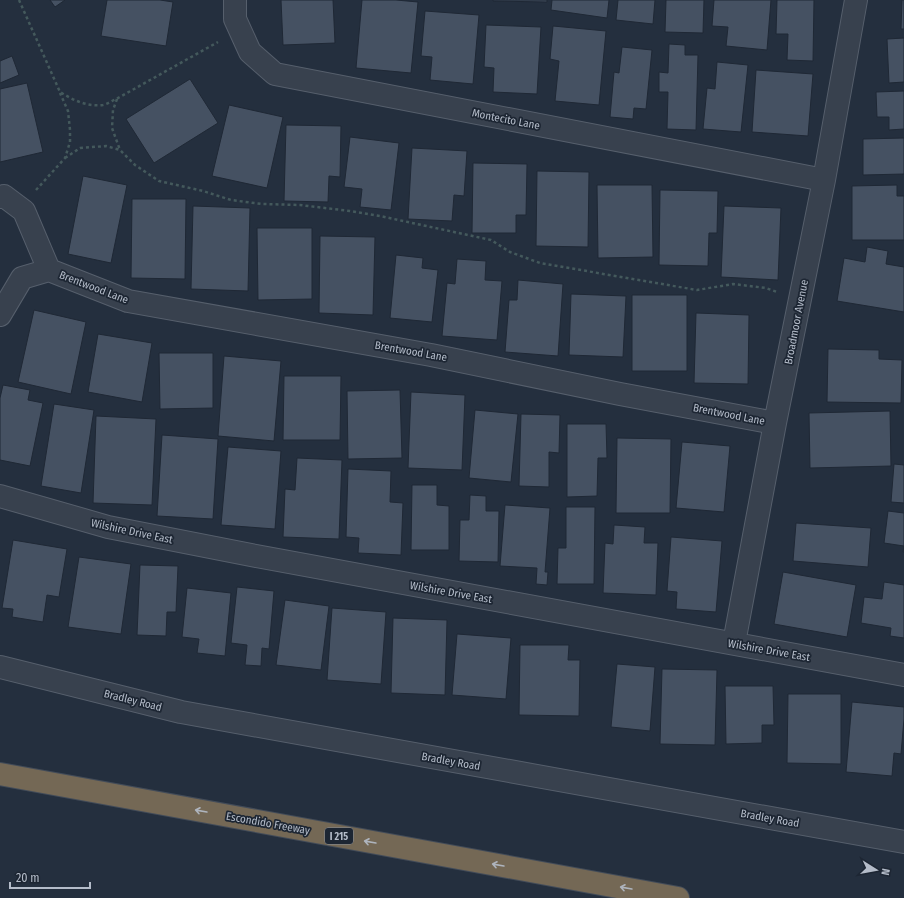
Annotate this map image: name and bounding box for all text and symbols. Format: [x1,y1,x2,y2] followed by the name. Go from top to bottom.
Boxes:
[471,107,541,132] street label: Montecito Lane
[57,268,130,307] street label: Brentwood Lane
[782,279,811,366] street label: Broadmoor Avenue
[374,339,448,364] street label: Brentwood Lane
[692,401,766,428] street label: Brentwood Lane
[90,516,174,547] street label: Wilshire Drive East
[409,579,493,606] street label: Wilshire Drive East
[727,637,811,664] street label: Wilshire Drive East
[103,687,163,714] street label: Bradley Road
[421,750,481,773] street label: Bradley Road
[195,806,208,814] one-way arrow
[740,807,800,830] street label: Bradley Road
[225,810,311,837] street label: Escondido Freeway
[325,828,353,844] road number: I 215
[364,837,377,845] one-way arrow
[856,850,896,890] north arrow
[492,861,505,869] one-way arrow
[10,864,90,890] scale bar
[878,867,892,876] text: N
[16,871,40,885] text: 20 m
[620,884,633,892] one-way arrow

